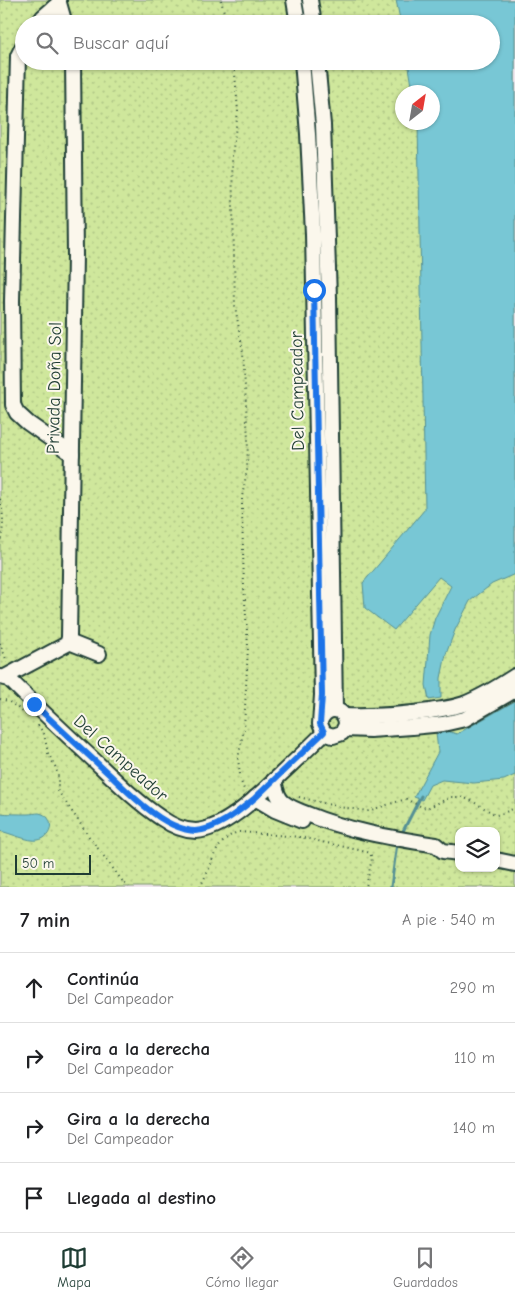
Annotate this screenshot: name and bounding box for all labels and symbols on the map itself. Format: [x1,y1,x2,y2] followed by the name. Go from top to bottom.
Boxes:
[395,85,440,130] north arrow
[303,279,326,302] route start
[43,322,66,454] street label: Privada Doña Sol
[286,330,309,451] street label: Del Campeador
[23,693,46,716] route end
[69,711,173,807] street label: Del Campeador
[15,852,91,875] scale bar

